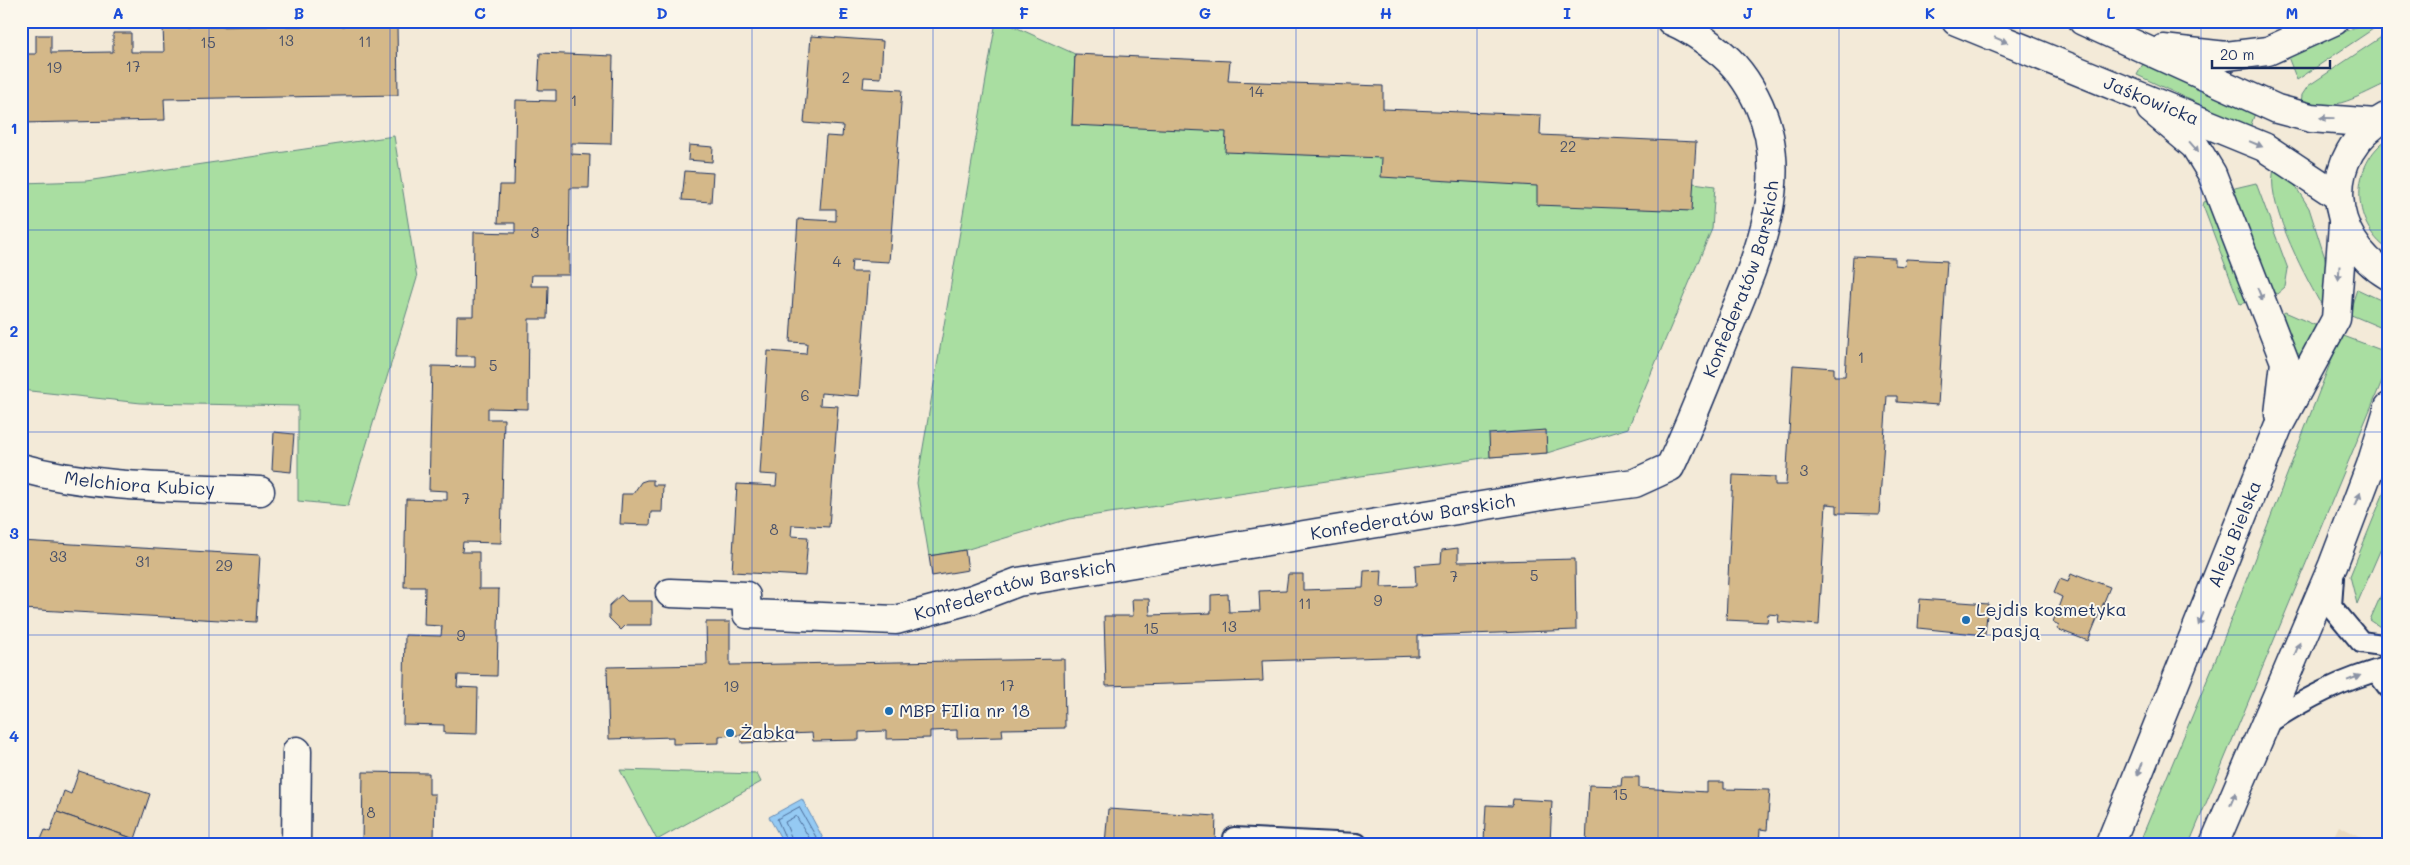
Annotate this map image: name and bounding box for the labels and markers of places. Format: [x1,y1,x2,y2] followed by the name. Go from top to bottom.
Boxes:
[1976,597,2127,642] place label: Lejdis kosmetyka z pasją
[1960,614,1972,626] marker: Lejdis kosmetyka z pasją
[899,698,1030,722] place label: MBP FIlia nr 18
[883,705,895,717] marker: MBP FIlia nr 18
[740,720,796,744] place label: Żabka
[724,727,736,739] marker: Żabka

